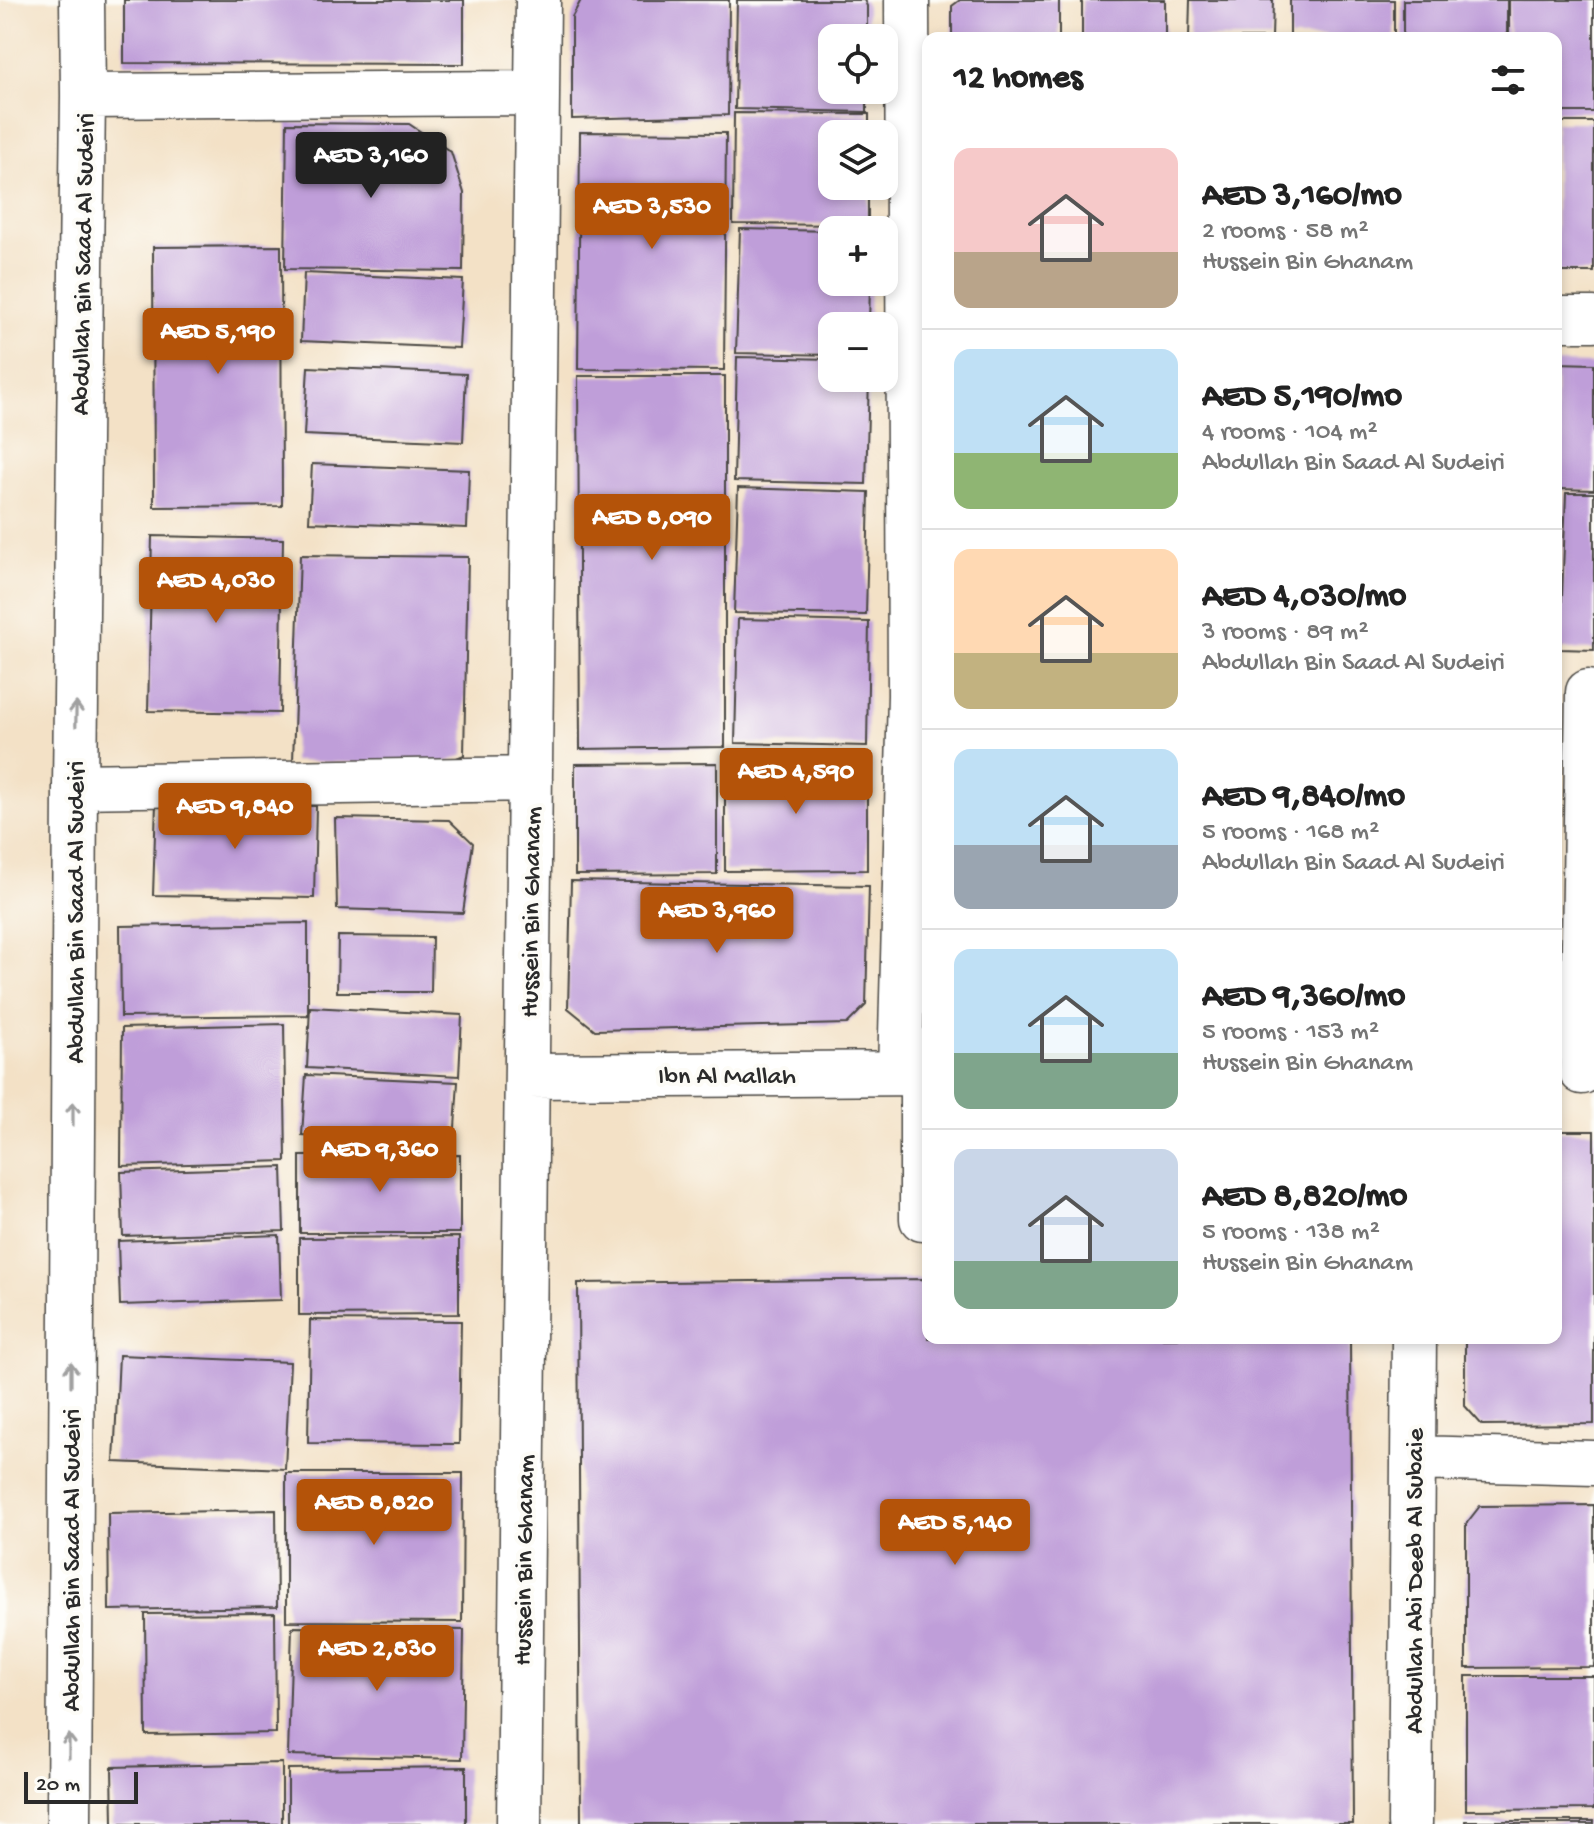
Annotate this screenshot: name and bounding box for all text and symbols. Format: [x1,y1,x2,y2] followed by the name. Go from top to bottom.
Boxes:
[818,24,898,392] map controls
[818,24,898,104] button: locate
[1486,58,1530,102] icon: filters
[954,60,1083,100] text: 12 homes
[67,112,104,416] street label: Abdullah Bin Saad Al Sudeiri
[818,120,898,200] button: layers
[279,132,463,200] pin: AED 3,160
[314,142,428,173] text: AED 3,160
[1202,177,1402,217] text: AED 3,160/mo
[1018,180,1114,276] icon: home
[560,183,744,251] pin: AED 3,530
[593,193,711,224] text: AED 3,530
[818,216,898,296] button: +
[1202,217,1368,248] text: 2 rooms · 58 m²
[1202,248,1413,279] text: Hussein Bin Ghanam
[126,308,310,376] pin: AED 5,190
[818,312,898,392] button: −
[161,318,275,349] text: AED 5,190
[1202,378,1402,418] text: AED 5,190/mo
[1018,381,1114,477] icon: home
[1202,418,1378,449] text: 4 rooms · 104 m²
[1202,449,1505,480] text: Abdullah Bin Saad Al Sudeiri
[560,494,744,562] pin: AED 8,090
[592,504,712,535] text: AED 8,090
[124,557,308,625] pin: AED 4,030
[157,567,275,598] text: AED 4,030
[1202,578,1406,618] text: AED 4,030/mo
[1018,581,1114,677] icon: home
[1202,618,1369,649] text: 3 rooms · 89 m²
[1202,649,1505,680] text: Abdullah Bin Saad Al Sudeiri
[68,701,84,728] one-way arrow
[704,748,888,816] pin: AED 4,590
[738,758,854,789] text: AED 4,590
[63,761,94,1063] street label: Abdullah Bin Saad Al Sudeiri
[1202,778,1405,818] text: AED 9,840/mo
[1018,781,1114,877] icon: home
[143,783,327,851] pin: AED 9,840
[176,793,294,824] text: AED 9,840
[516,806,551,1018] street label: Hussein Bin Ghanam
[1202,818,1379,849] text: 5 rooms · 168 m²
[1202,849,1505,880] text: Abdullah Bin Saad Al Sudeiri
[625,887,809,955] pin: AED 3,960
[658,897,776,928] text: AED 3,960
[1202,978,1405,1018] text: AED 9,360/mo
[1018,981,1114,1077] icon: home
[1202,1018,1379,1049] text: 5 rooms · 153 m²
[1202,1049,1413,1080] text: Hussein Bin Ghanam
[658,1063,796,1094] street label: Ibn Al Mallah
[65,1101,81,1128] one-way arrow
[288,1126,472,1194] pin: AED 9,360
[321,1136,439,1167] text: AED 9,360
[1202,1178,1407,1218] text: AED 8,820/mo
[1018,1181,1114,1277] icon: home
[1202,1218,1380,1249] text: 5 rooms · 138 m²
[1202,1249,1413,1280] text: Hussein Bin Ghanam
[63,1361,79,1388] one-way arrow
[59,1409,90,1711] street label: Abdullah Bin Saad Al Sudeiri
[1402,1428,1433,1734] street label: Abdullah Abi Deeb Al Subaie
[509,1454,544,1666] street label: Hussein Bin Ghanam
[282,1479,466,1547] pin: AED 8,820
[315,1489,433,1520] text: AED 8,820
[863,1499,1047,1567] pin: AED 5,140
[898,1509,1012,1540] text: AED 5,140
[285,1625,469,1693] pin: AED 2,830
[318,1635,436,1666] text: AED 2,830
[61,1733,77,1760] one-way arrow
[24,1768,138,1804] scale bar
[36,1773,80,1799] text: 20 m

